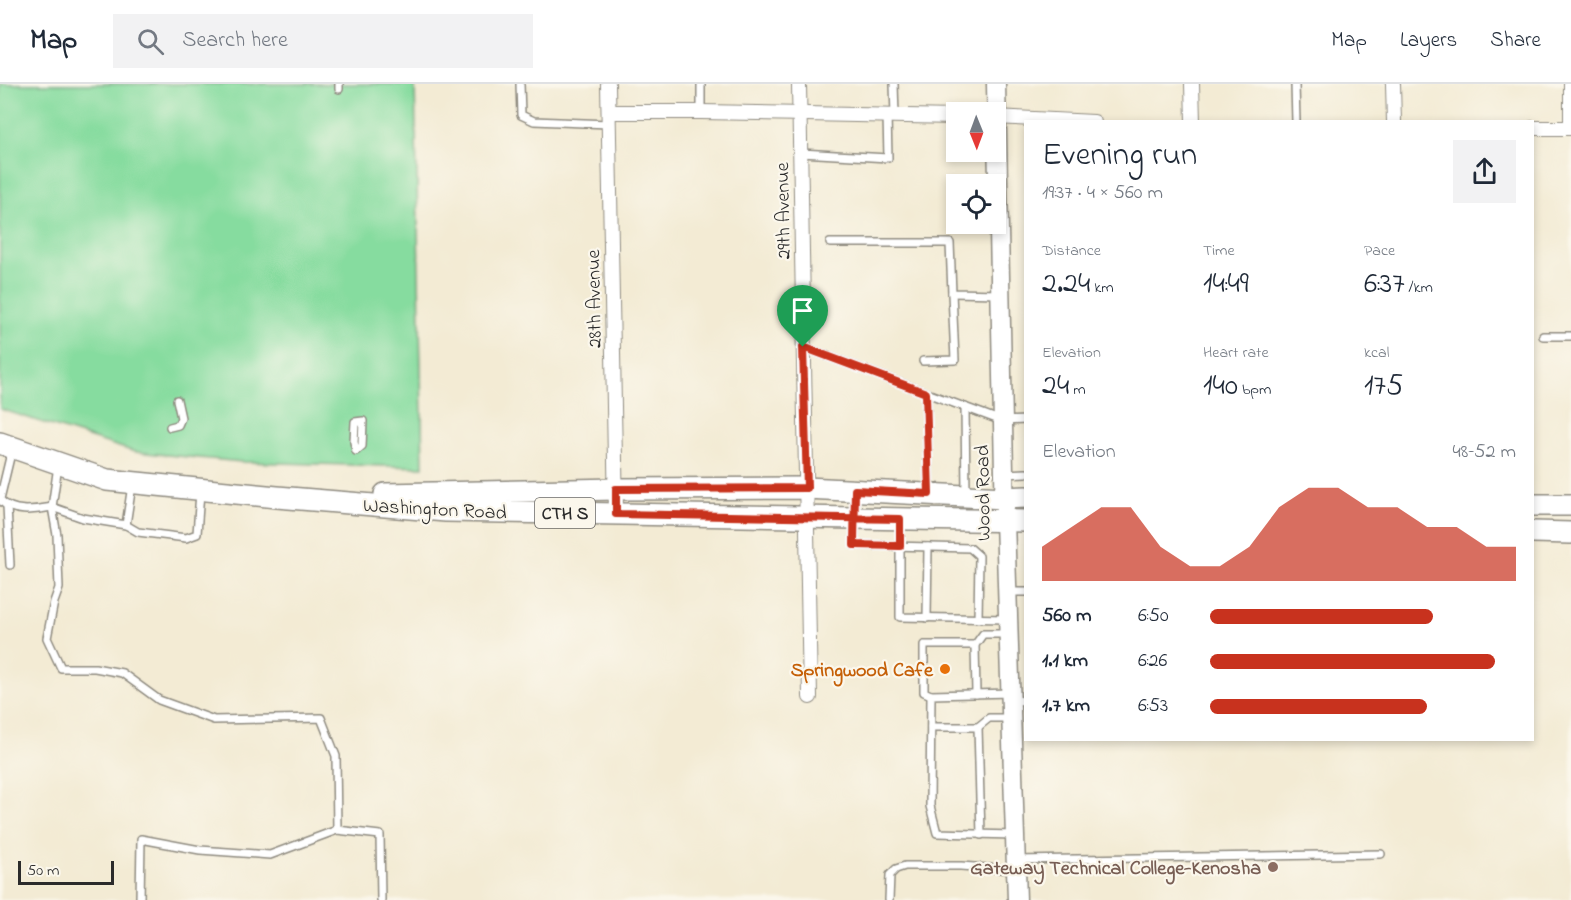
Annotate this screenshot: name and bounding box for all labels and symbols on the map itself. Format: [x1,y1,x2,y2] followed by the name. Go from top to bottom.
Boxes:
[946,102,1006,162] north arrow
[769,162,800,260] street label: 29th Avenue
[580,249,611,348] street label: 28th Avenue
[777,285,828,347] pin
[969,445,1000,541] street label: Wood Road
[362,492,507,530] street label: Washington Road
[535,498,595,528] road number: CTH S
[791,657,934,687] place label: Springwood Cafe
[938,662,952,676] marker: Springwood Cafe
[970,855,1261,885] place label: Gateway Technical College-Kenosha
[18,858,114,886] scale bar
[1266,860,1280,874] marker: Gateway Technical College-Kenosha

